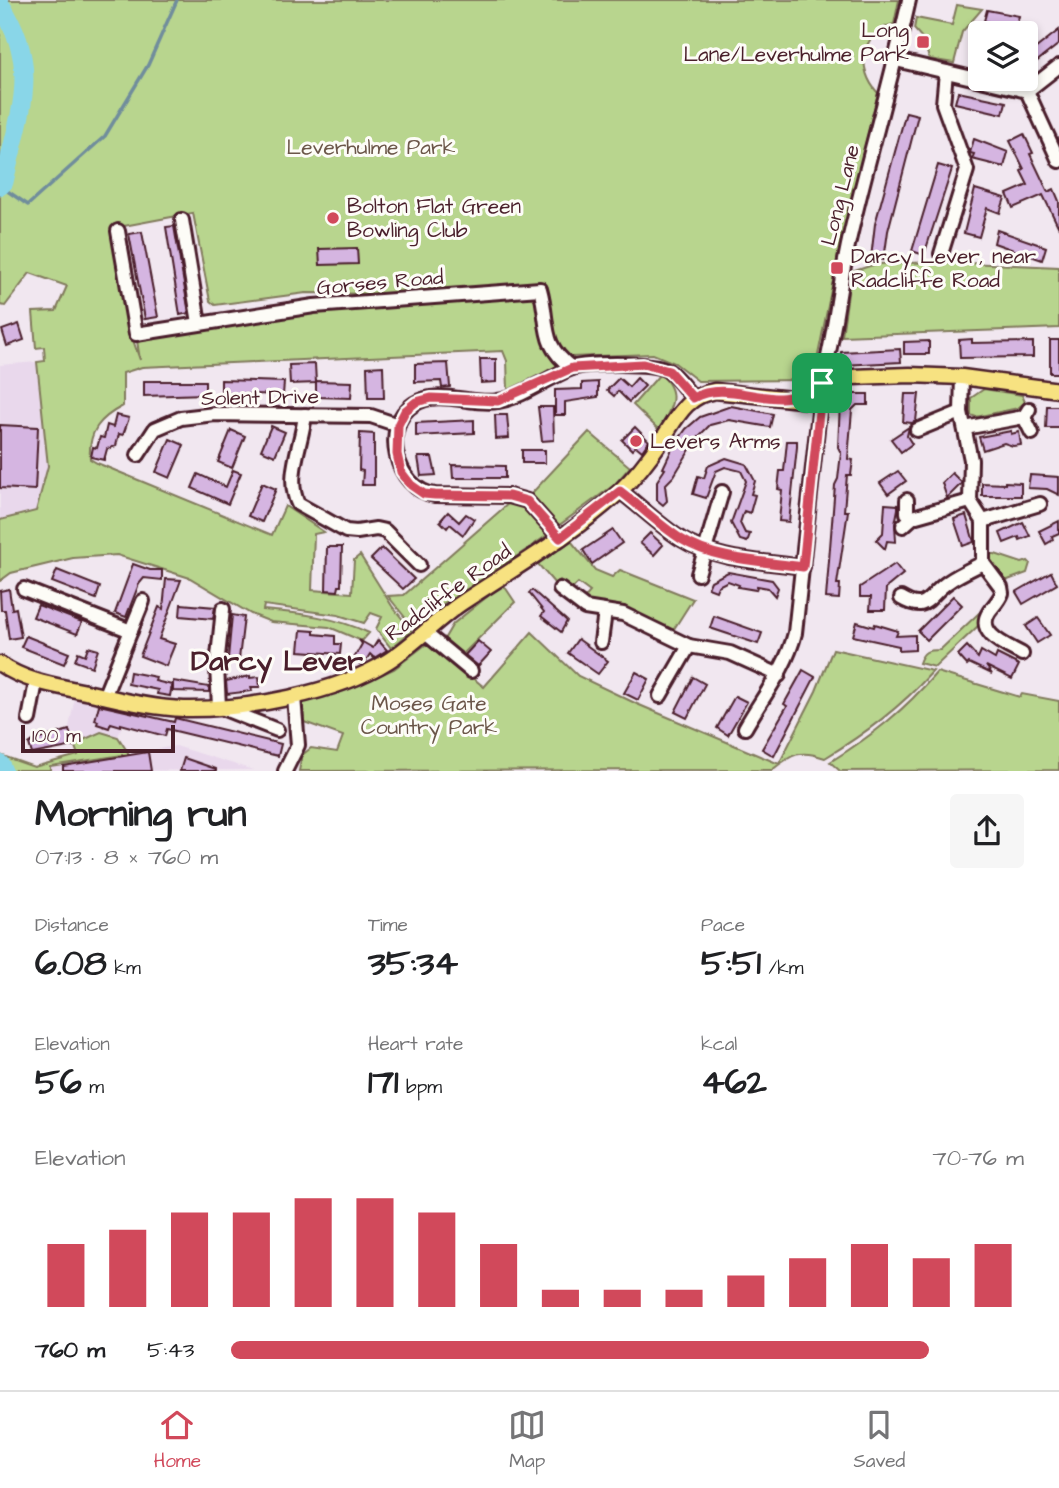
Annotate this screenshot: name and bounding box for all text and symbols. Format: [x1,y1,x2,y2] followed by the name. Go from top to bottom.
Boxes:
[684,16,909,69] place label: Long Lane/Leverhulme Park
[968,21,1038,91] map controls
[968,21,1038,91] button: layers
[915,34,931,50] marker: Long Lane/Leverhulme Park
[287,133,455,162] park label: Leverhulme Park
[814,142,869,249] street label: Long Lane
[347,192,521,247] place label: Bolton Flat Green Bowling Club
[325,210,341,226] marker: Bolton Flat Green Bowling Club
[851,242,1037,295] place label: Darcy Lever, near Radcliffe Road
[829,260,845,276] marker: Darcy Lever, near Radcliffe Road
[316,262,445,302] street label: Gorses Road
[792,353,852,413] pin
[803,364,841,402] icon: arrive
[201,382,319,413] street label: Solent Drive
[650,427,781,456] place label: Levers Arms
[628,433,644,449] marker: Levers Arms
[379,537,517,648] street label: Radcliffe Road
[191,642,363,684] district label: Darcy Lever
[361,689,497,744] park label: Moses Gate Country Park
[21,722,175,753] scale bar
[32,723,81,750] text: 100 m
[35,789,247,841] text: Morning run
[950,794,1024,868] button: share
[35,841,218,873] text: 07:13 · 8 × 760 m
[35,912,109,939] text: Distance
[368,912,408,939] text: Time
[701,912,745,939] text: Pace
[35,939,107,988] text: 6.08
[368,939,458,988] text: 35:34
[701,939,761,988] text: 5:51
[107,955,141,982] text: km
[761,955,804,982] text: /km
[35,1031,110,1058] text: Elevation
[368,1031,463,1058] text: Heart rate
[701,1031,737,1058] text: kcal
[35,1058,82,1107] text: 56
[368,1058,399,1107] text: 171
[701,1058,767,1107] text: 462
[82,1074,104,1101] text: m
[399,1074,442,1101] text: bpm
[35,1142,126,1174] text: Elevation
[933,1142,1024,1174] text: 70–76 m
[35,1334,105,1366] text: 760 m
[147,1334,194,1366] text: 5:43
[154,1406,201,1475] tab: Home
[508,1406,546,1475] tab: Map
[854,1406,905,1475] tab: Saved

